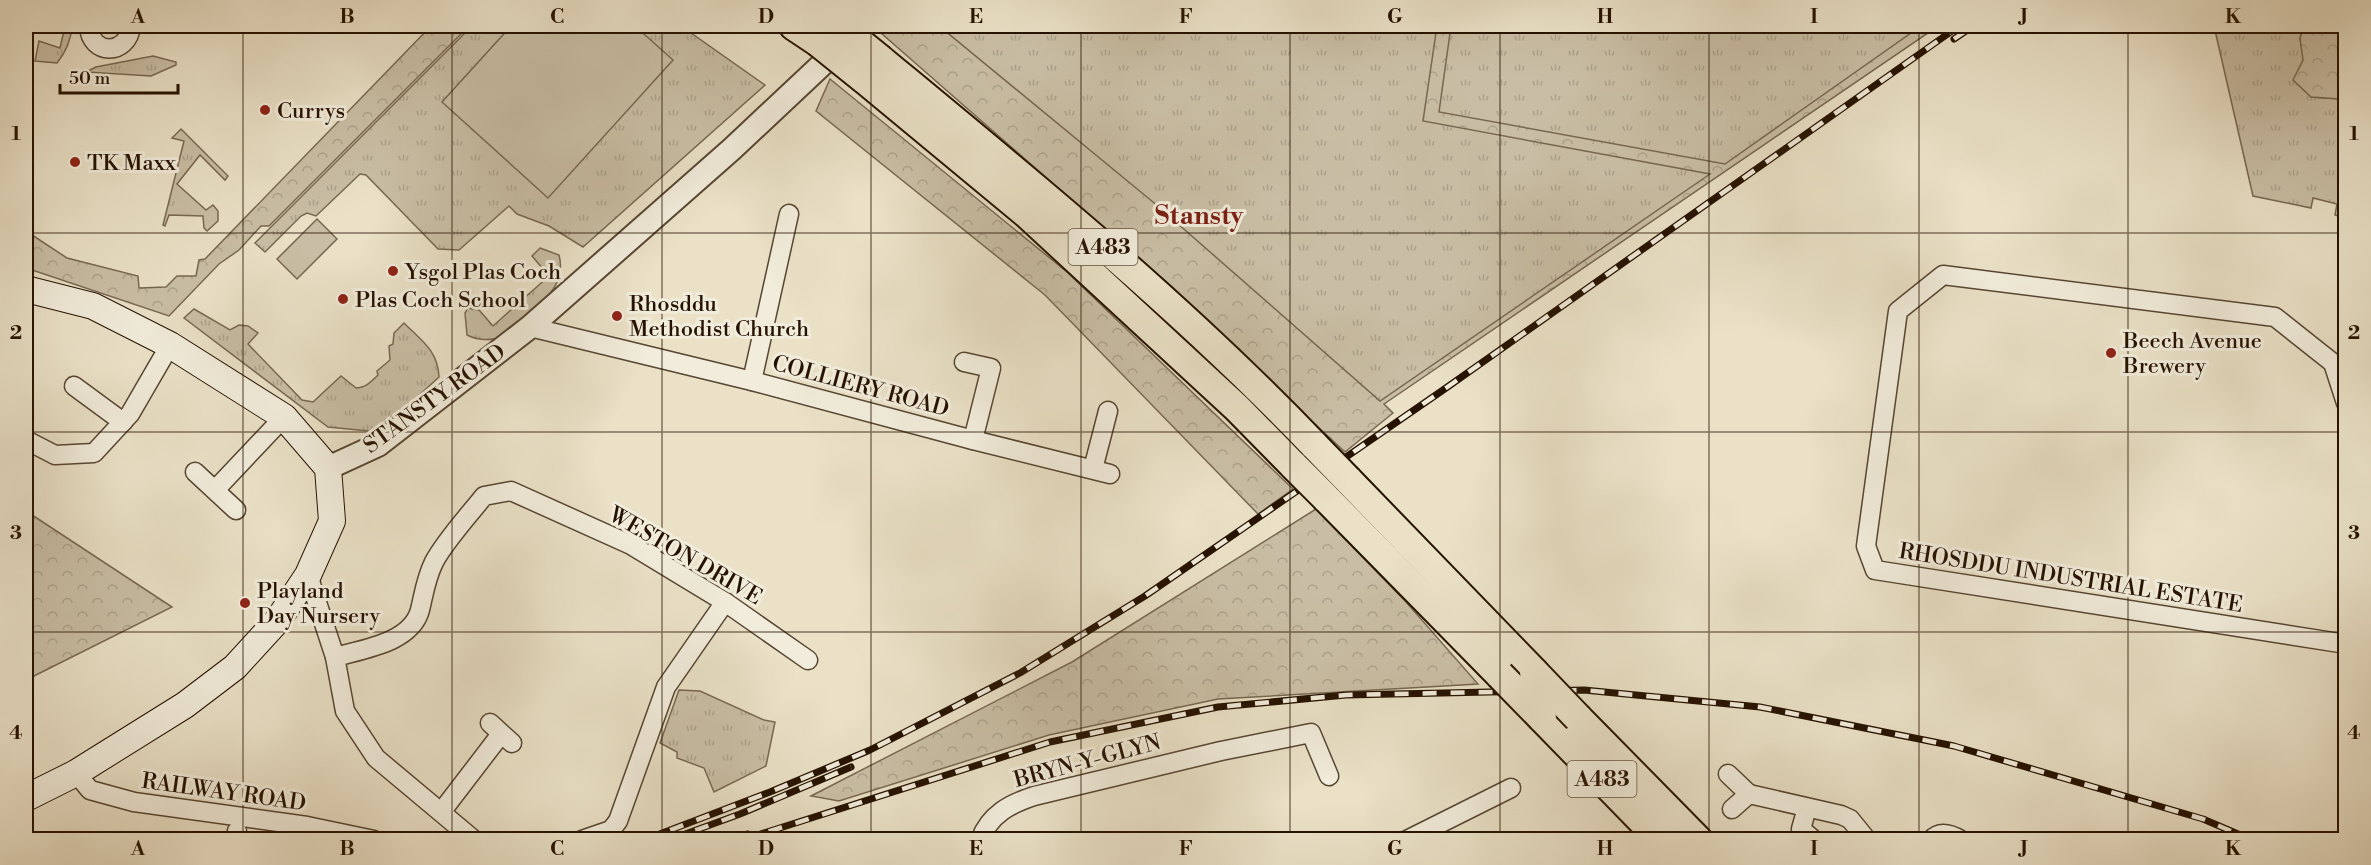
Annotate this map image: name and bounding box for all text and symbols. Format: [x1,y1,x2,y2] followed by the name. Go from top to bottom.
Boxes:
[130,5,146,30] text: A
[339,5,355,30] text: B
[550,5,564,30] text: C
[758,5,774,30] text: D
[969,5,983,30] text: E
[1179,5,1193,30] text: F
[1387,5,1403,30] text: G
[1597,5,1614,30] text: H
[1810,5,1818,30] text: I
[2017,5,2028,30] text: J
[2225,5,2242,30] text: K
[60,57,178,95] scale bar
[69,67,111,90] text: 50 m
[277,98,345,125] place label: Currys
[258,103,272,117] marker: Currys
[11,122,21,147] text: 1
[2349,122,2359,147] text: 1
[87,150,177,177] place label: TK Maxx
[68,155,82,169] marker: TK Maxx
[1155,200,1244,232] district label: Stansty
[1068,229,1138,265] road number: A483
[404,259,561,286] place label: Ysgol Plas Coch
[386,264,400,278] marker: Ysgol Plas Coch
[355,287,526,314] place label: Plas Coch School
[629,291,809,343] place label: Rhosddu Methodist Church
[336,292,350,306] marker: Plas Coch School
[610,309,624,323] marker: Rhosddu Methodist Church
[10,321,22,346] text: 2
[2348,321,2360,346] text: 2
[2122,328,2262,380] place label: Beech Avenue Brewery
[359,339,511,460] street label: STANSTY ROAD
[2104,346,2118,360] marker: Beech Avenue Brewery
[769,350,952,423] street label: COLLIERY ROAD
[603,501,767,611] street label: WESTON DRIVE
[10,521,22,546] text: 3
[2348,521,2360,546] text: 3
[1897,538,2245,619] street label: RHOSDDU INDUSTRIAL ESTATE
[257,578,380,630] place label: Playland Day Nursery
[238,596,252,610] marker: Playland Day Nursery
[9,721,23,746] text: 4
[2347,721,2361,746] text: 4
[1010,729,1164,794] street label: BRYN-Y-GLYN
[1568,761,1636,797] road number: A483
[140,768,308,817] street label: RAILWAY ROAD
[130,837,146,862] text: A
[339,837,355,862] text: B
[550,837,564,862] text: C
[758,837,774,862] text: D
[969,837,983,862] text: E
[1179,837,1193,862] text: F
[1387,837,1403,862] text: G
[1597,837,1614,862] text: H
[1810,837,1818,862] text: I
[2017,837,2028,862] text: J
[2225,837,2242,862] text: K

